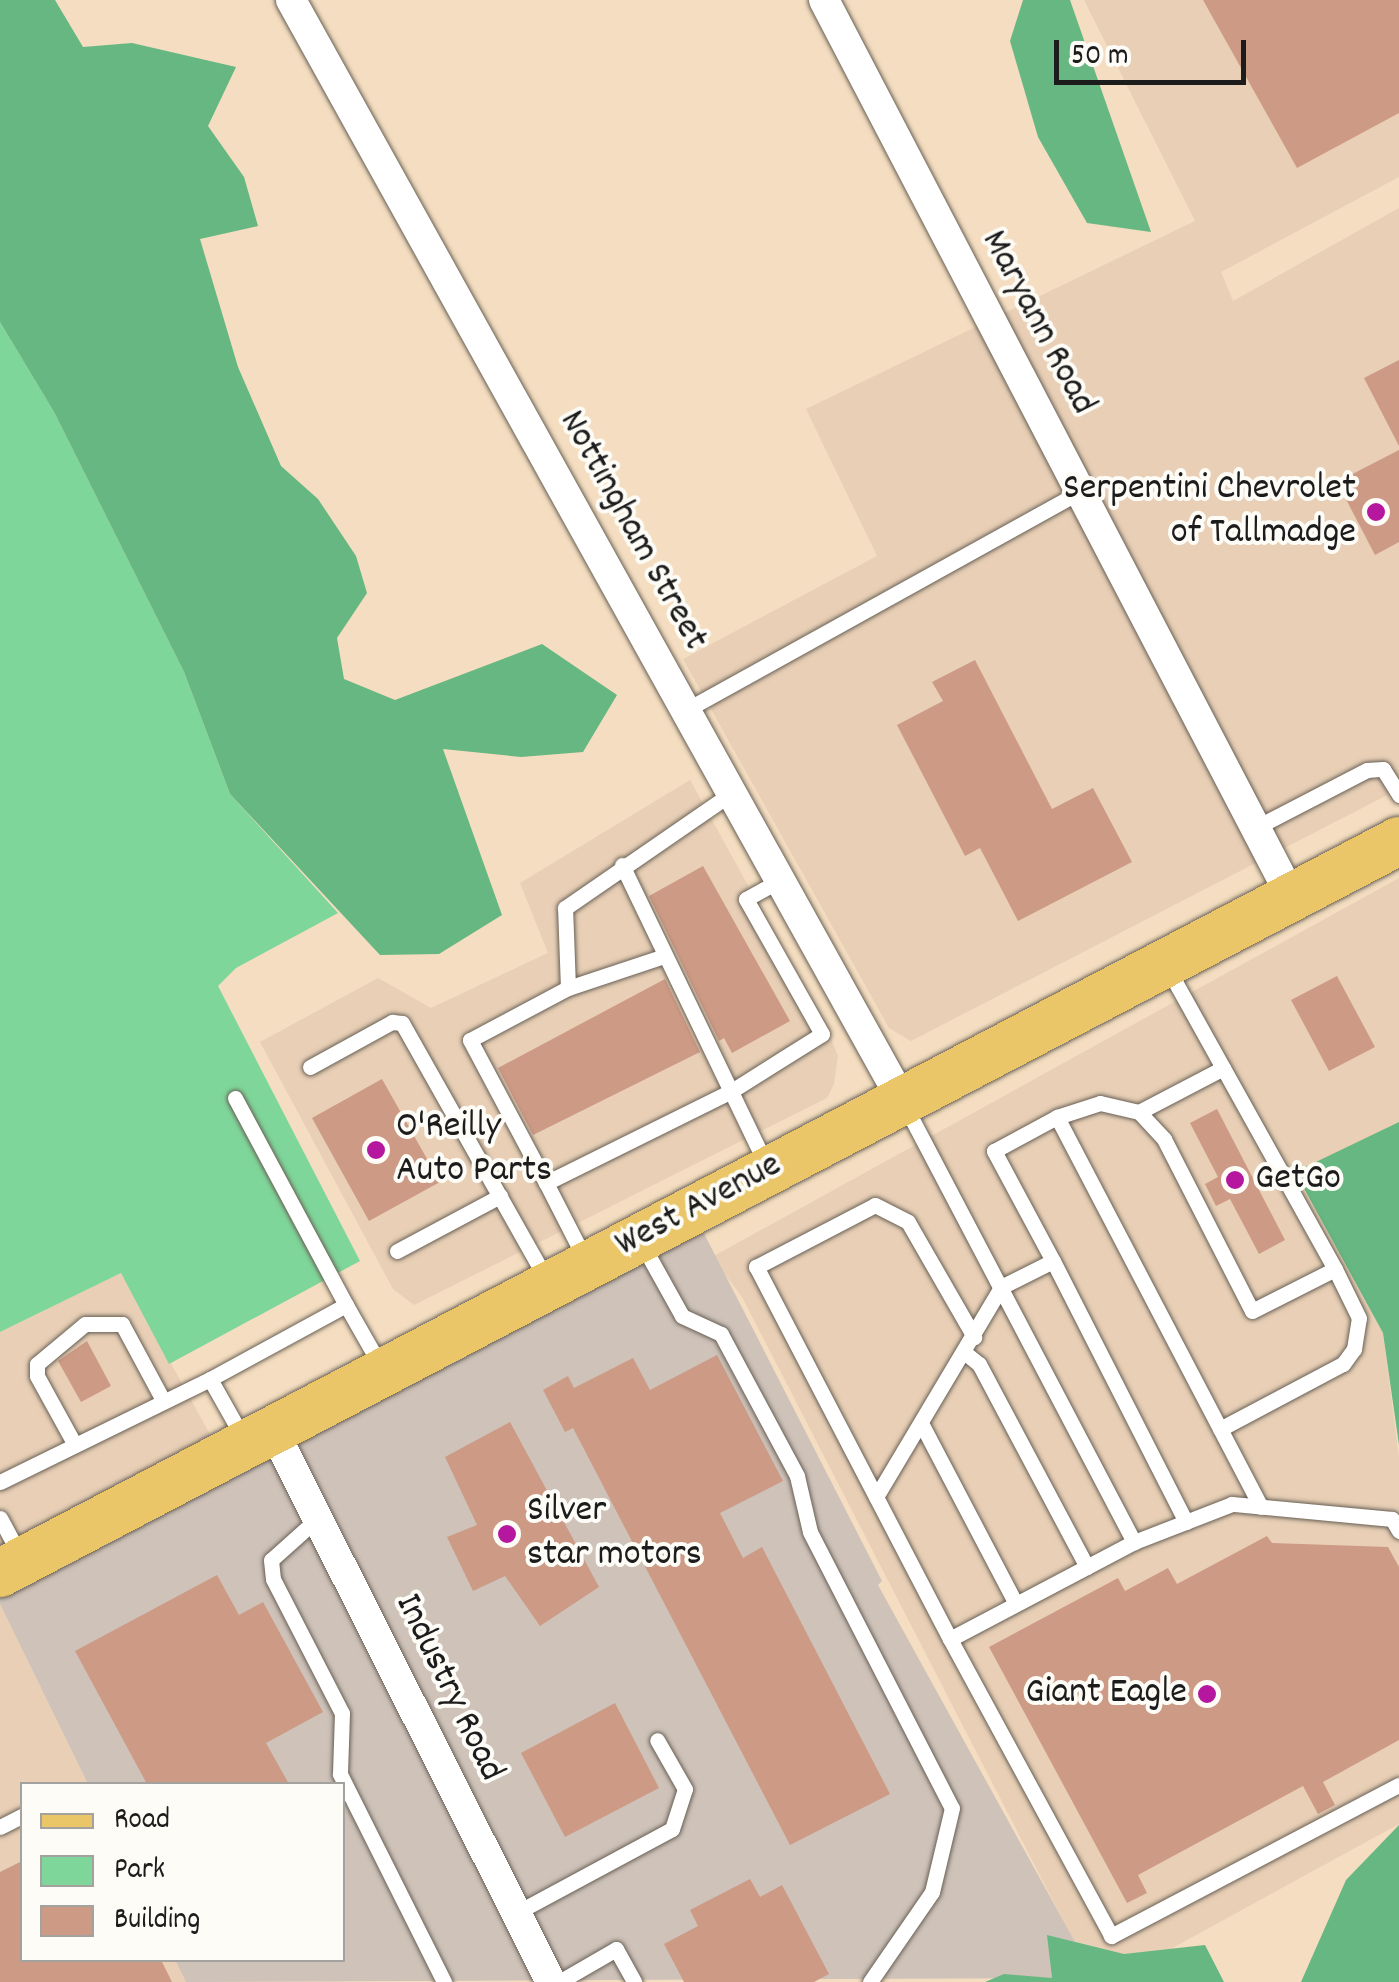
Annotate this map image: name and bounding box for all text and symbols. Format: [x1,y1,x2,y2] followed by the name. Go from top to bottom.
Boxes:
[1059,20,1252,82] scale bar
[1071,36,1129,79] text: 50 m
[969,223,1105,423] street label: Maryann Road
[547,403,717,659] street label: Nottingham Street
[1063,467,1356,556] place label: Serpentini Chevrolet of Tallmadge
[1365,501,1387,523] marker: Serpentini Chevrolet of Tallmadge
[396,1105,552,1194] place label: O'Reilly Auto Parts
[365,1139,387,1161] marker: O'Reilly Auto Parts
[608,1143,790,1269] street label: West Avenue
[1255,1157,1341,1203] place label: GetGo
[1224,1169,1246,1191] marker: GetGo
[527,1489,702,1578] place label: Silver star motors
[496,1523,518,1545] marker: Silver star motors
[383,1587,513,1789] street label: Industry Road
[1025,1671,1187,1717] place label: Giant Eagle
[1196,1683,1218,1705] marker: Giant Eagle
[20,1782,345,1962] legend
[114,1800,170,1843] text: Road
[114,1850,165,1893] text: Park
[114,1900,200,1943] text: Building

